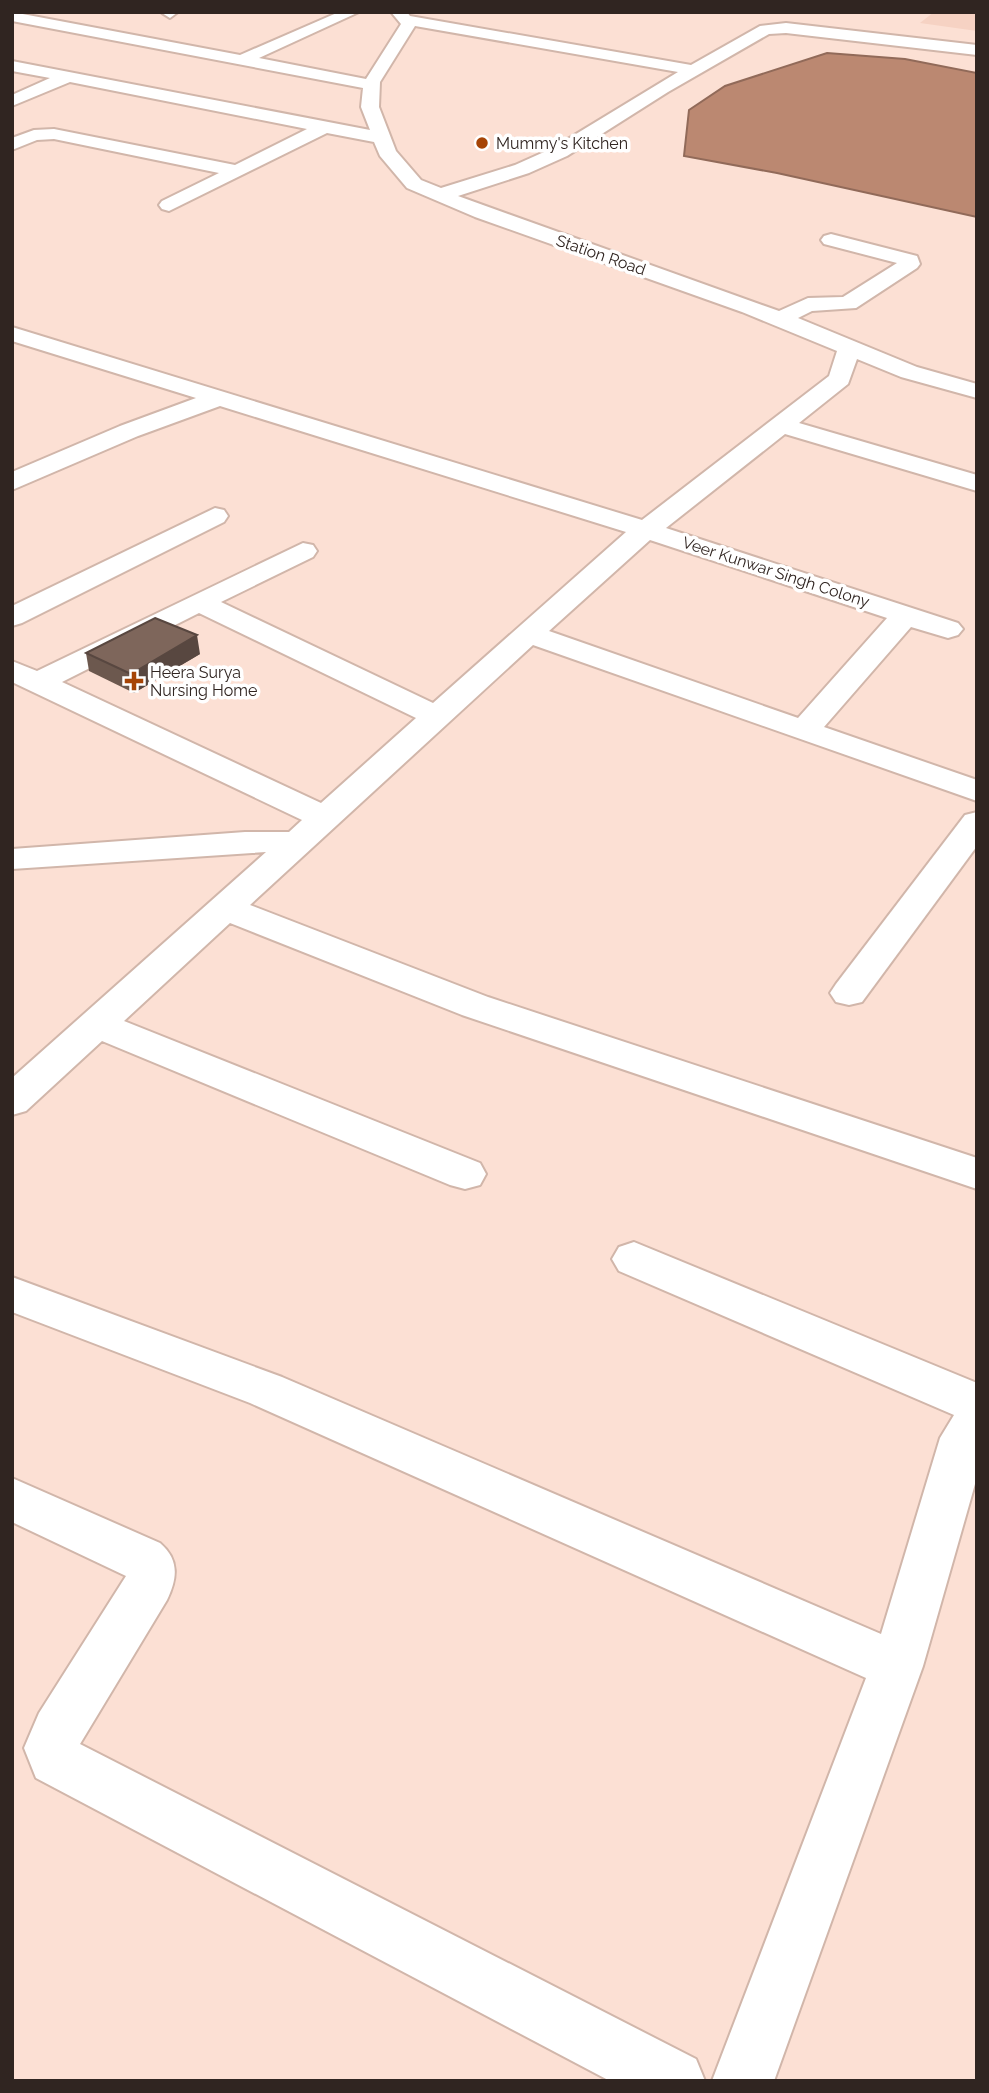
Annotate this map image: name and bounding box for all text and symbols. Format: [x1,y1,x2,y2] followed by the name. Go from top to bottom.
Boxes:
[496,134,628,153] place label: Mummy's Kitchen
[474,135,490,151] marker: Mummy's Kitchen
[554,231,648,279] street label: Station Road
[680,533,872,611] street label: Veer Kunwar Singh Colony
[150,663,257,700] place label: Heera Surya Nursing Home
[124,671,144,691] marker: Heera Surya Nursing Home

